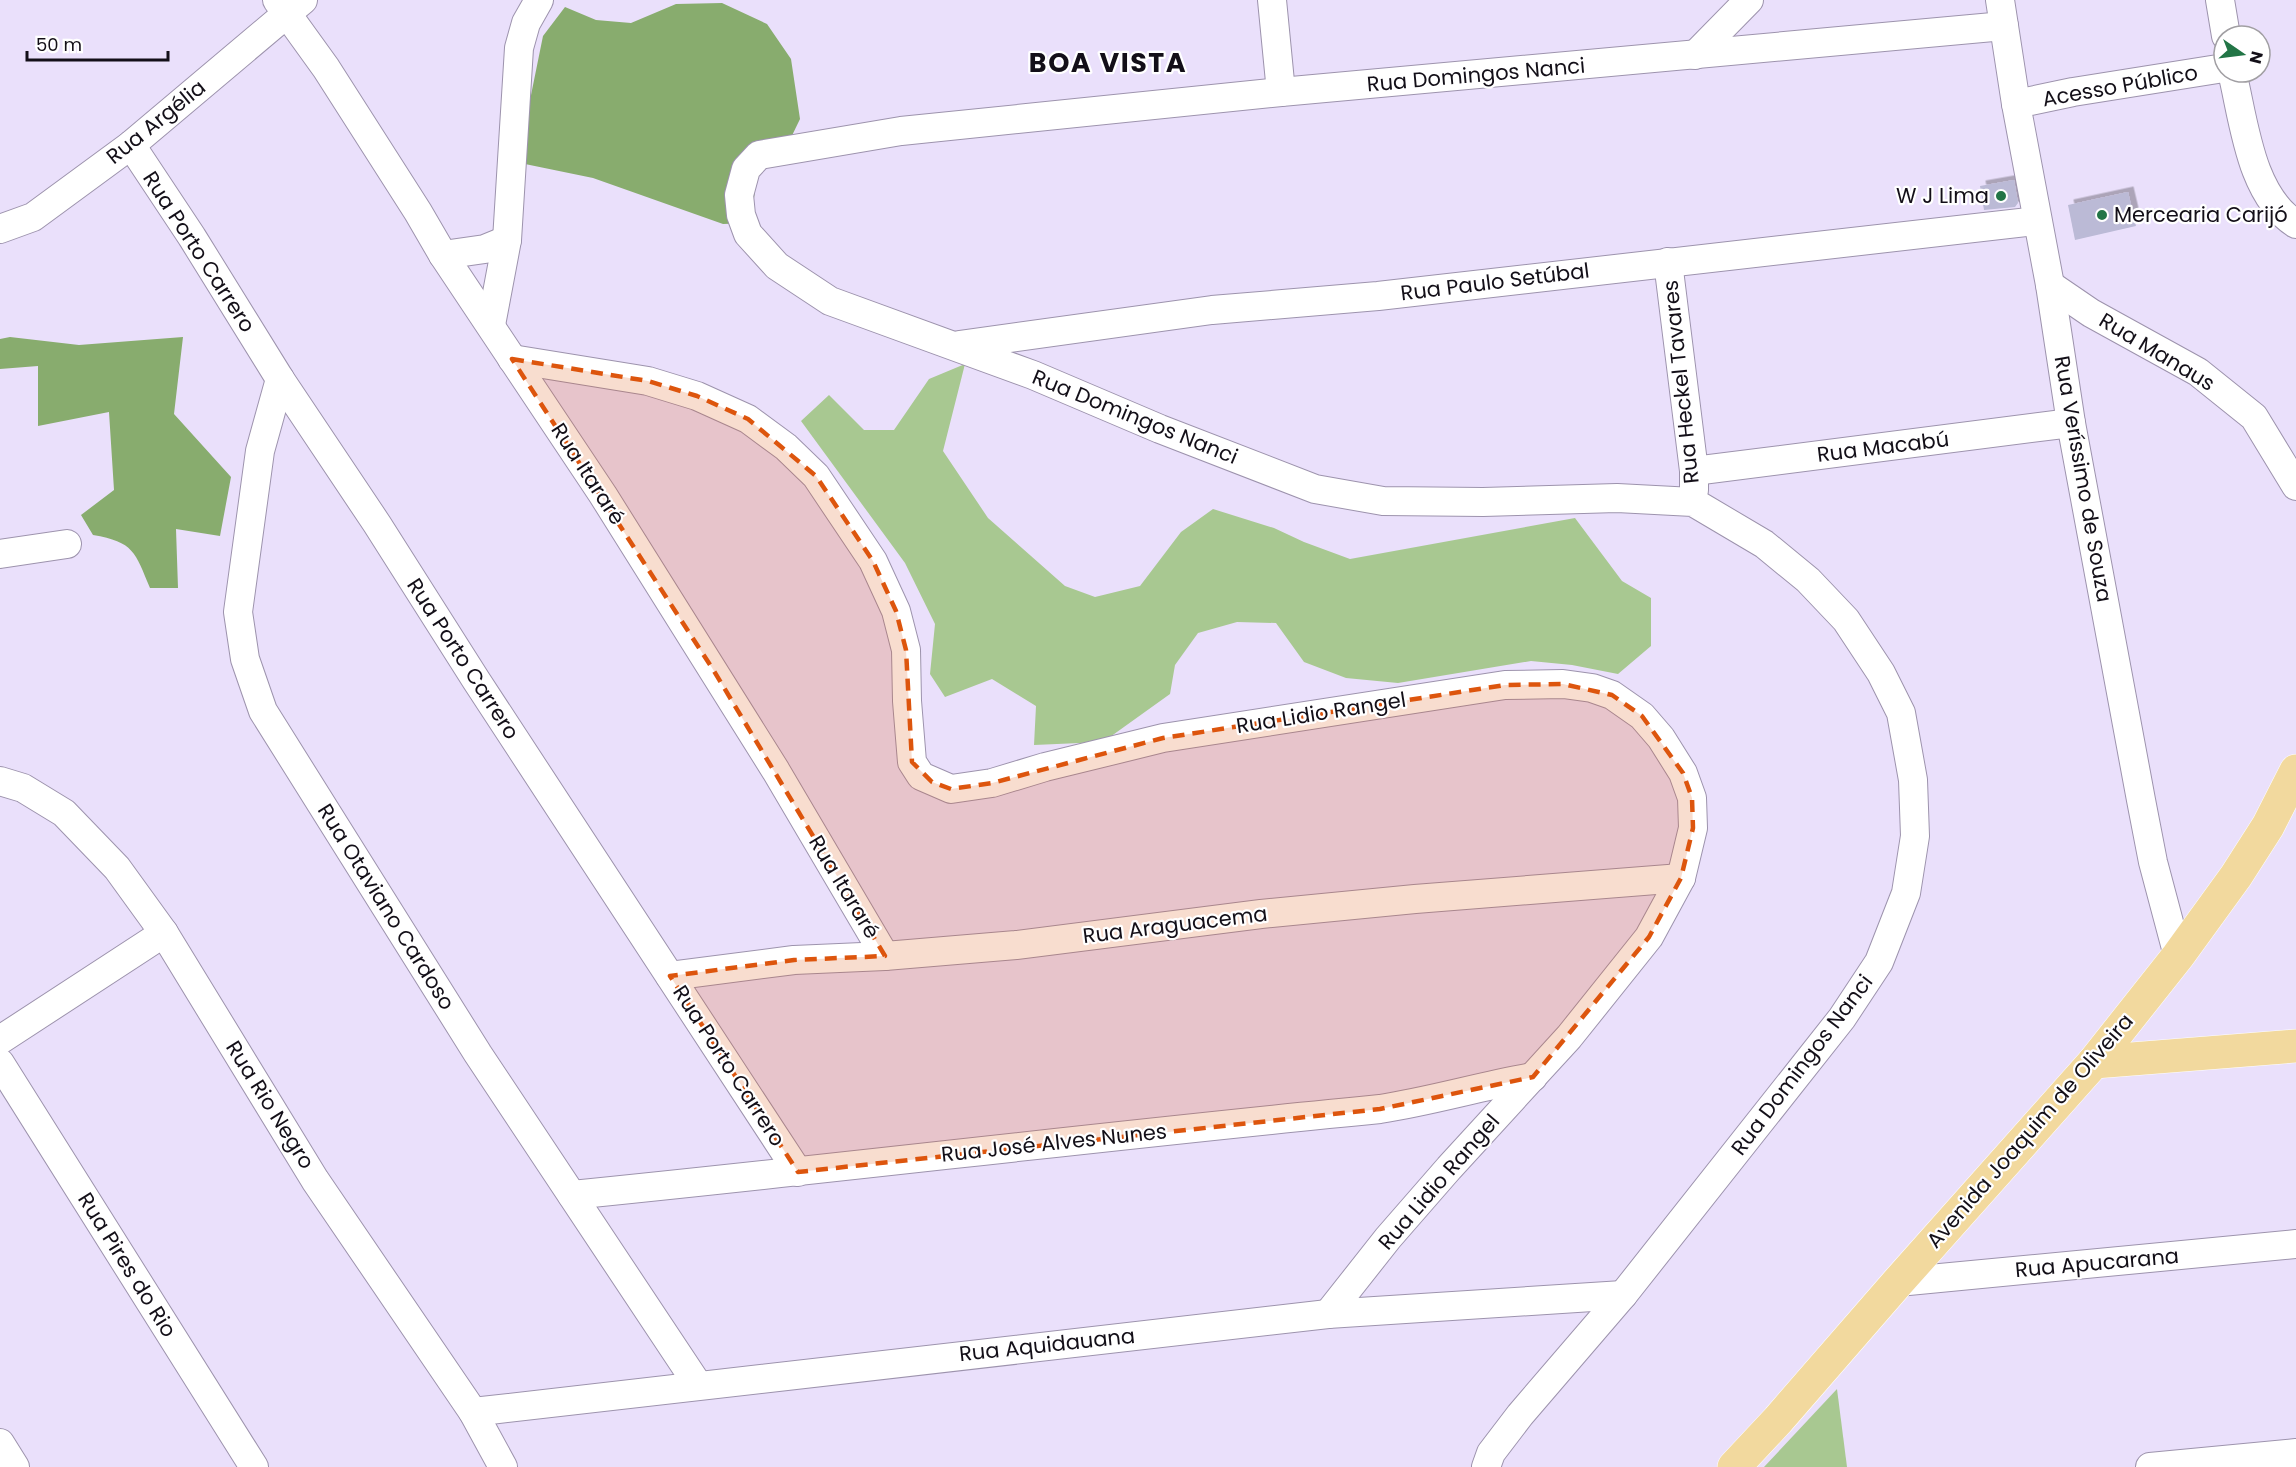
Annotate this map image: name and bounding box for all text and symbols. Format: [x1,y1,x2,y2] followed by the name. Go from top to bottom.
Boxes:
[27,24,168,62] scale bar
[2212,24,2272,84] north arrow
[36,32,82,57] text: 50 m
[1029,44,1187,81] district label: BOA VISTA
[2243,49,2269,66] text: N
[1366,51,1586,98] street label: Rua Domingos Nanci
[2040,58,2200,113] street label: Acesso Público
[100,73,211,171] street label: Rua Argélia
[136,166,262,338] street label: Rua Porto Carrero
[1896,181,1989,210] place label: W J Lima
[1994,189,2008,203] marker: W J Lima
[2114,200,2288,229] place label: Mercearia Carijó
[2095,208,2109,222] marker: Mercearia Carijó
[1399,256,1591,307] street label: Rua Paulo Setúbal
[1655,279,1706,485] street label: Rua Heckel Tavares
[2094,306,2221,398] street label: Rua Manaus
[2048,353,2119,604] street label: Rua Veríssimo de Souza
[1028,362,1242,471] street label: Rua Domingos Nanci
[545,417,632,530] street label: Rua Itararé
[1815,424,1951,469] street label: Rua Macabú
[400,573,526,745] street label: Rua Porto Carrero
[1234,685,1408,740] street label: Rua Lidio Rangel
[311,798,462,1015] street label: Rua Otaviano Cardoso
[802,830,887,944] street label: Rua Itararé
[1081,899,1269,950] street label: Rua Araguacema
[1724,968,1879,1161] street label: Rua Domingos Nanci
[666,980,792,1152] street label: Rua Porto Carrero
[1920,1007,2140,1254] street label: Avenida Joaquim de Oliveira
[219,1035,321,1174] street label: Rua Rio Negro
[1371,1107,1506,1256] street label: Rua Lidio Rangel
[940,1116,1168,1169] street label: Rua José Alves Nunes
[71,1187,184,1343] street label: Rua Pires do Rio
[2014,1241,2180,1284] street label: Rua Apucarana
[958,1321,1136,1368] street label: Rua Aquidauana

